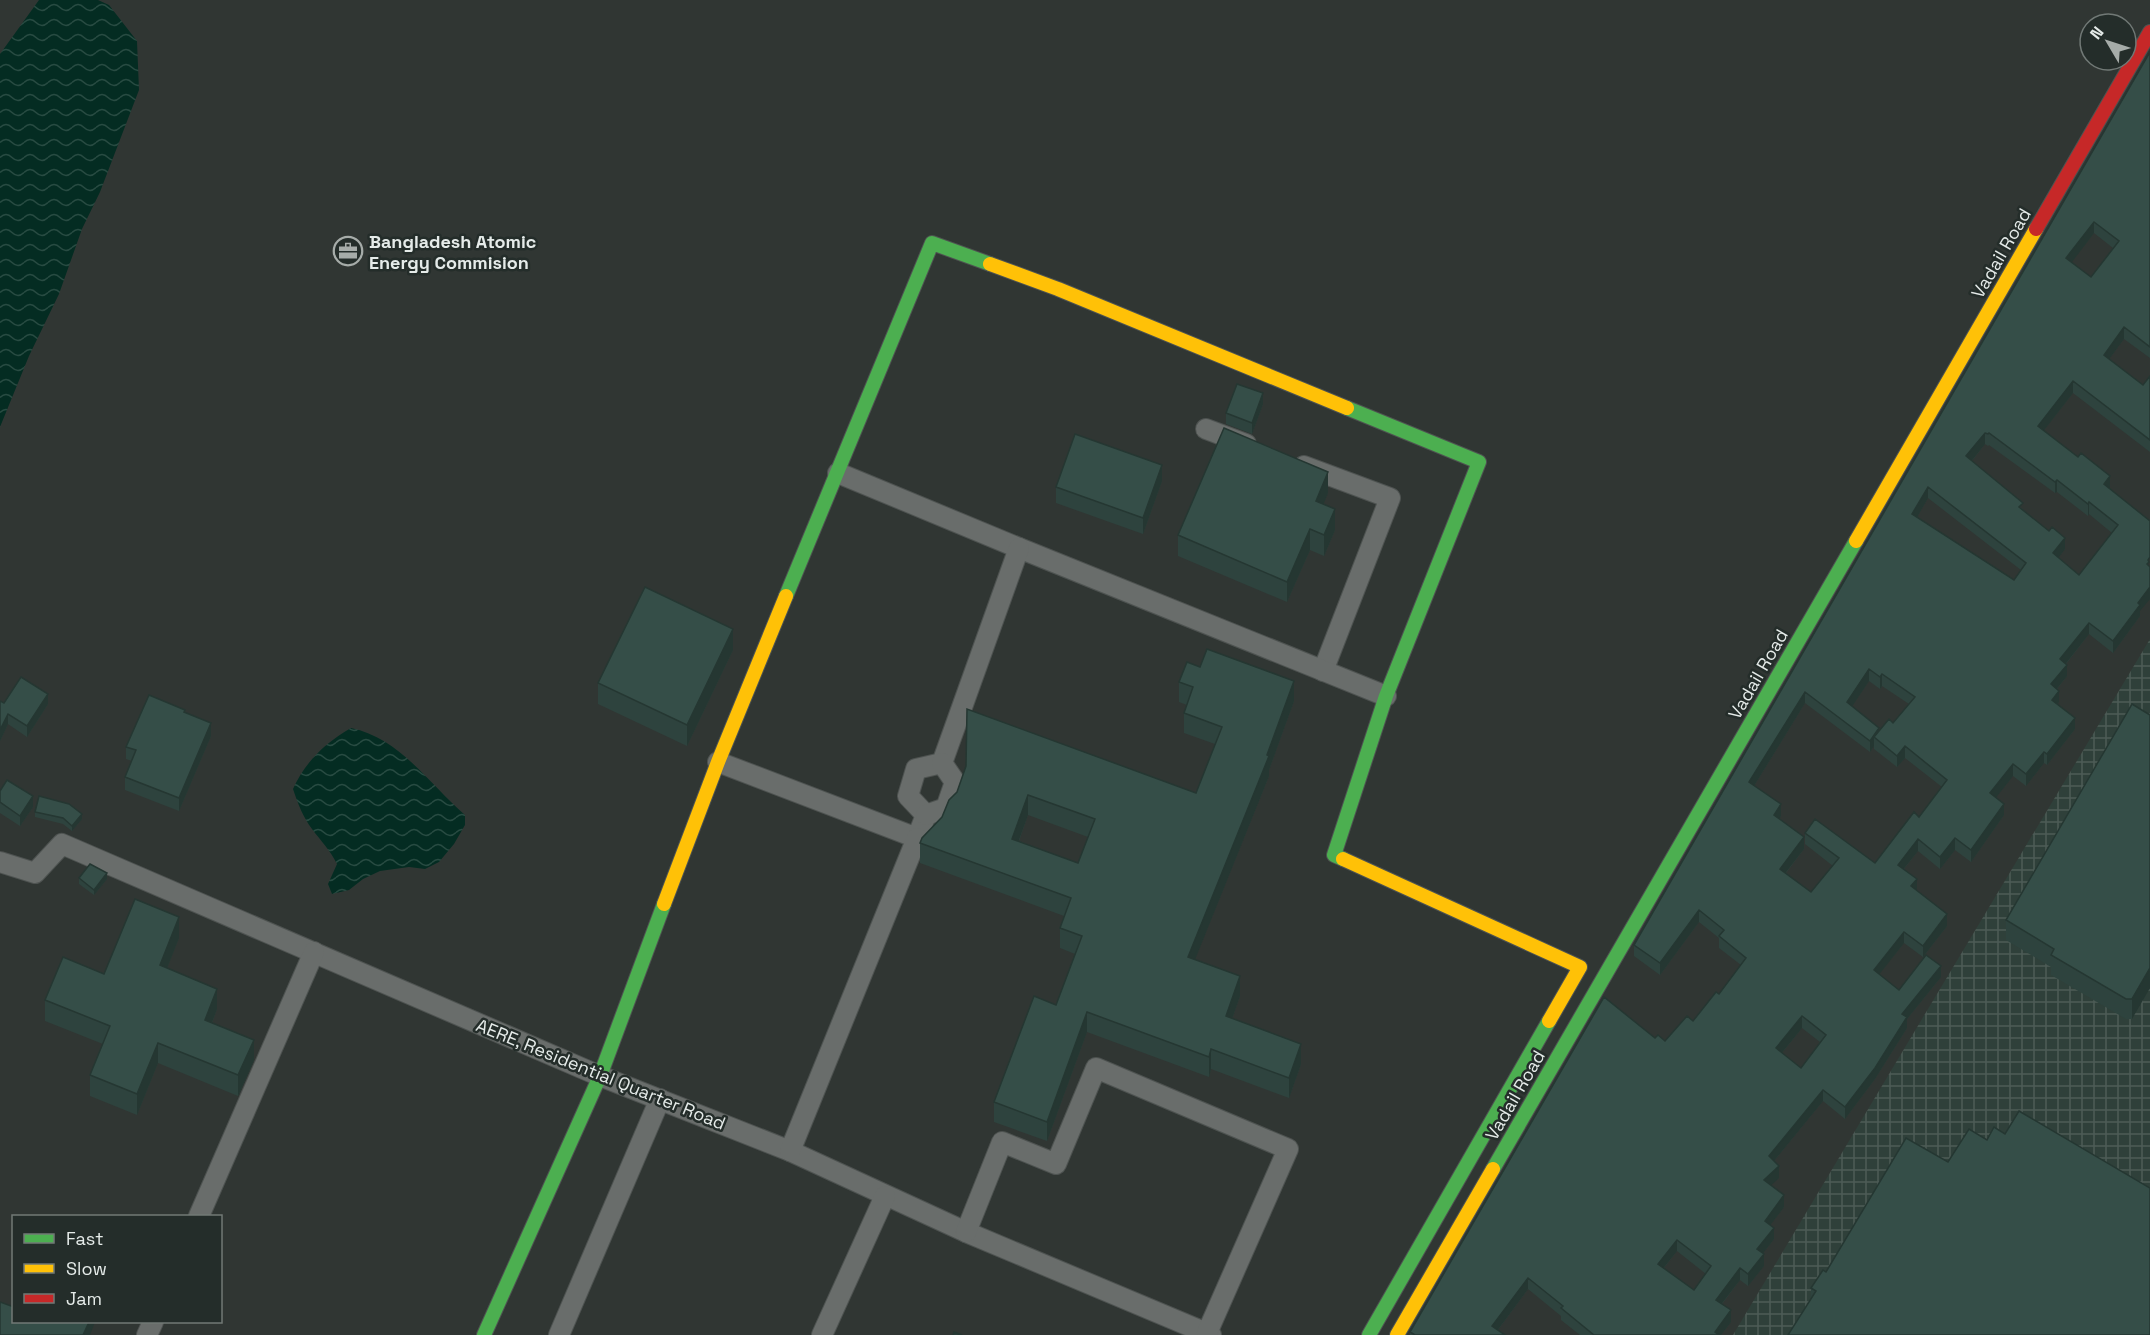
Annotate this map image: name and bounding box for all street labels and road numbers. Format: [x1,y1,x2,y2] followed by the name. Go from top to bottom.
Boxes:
[1966,204,2036,302] street label: Vadail Road
[1723,625,1793,723] street label: Vadail Road
[473,1013,729,1135] street label: AERE, Residential Quarter Road
[1480,1046,1550,1144] street label: Vadail Road

